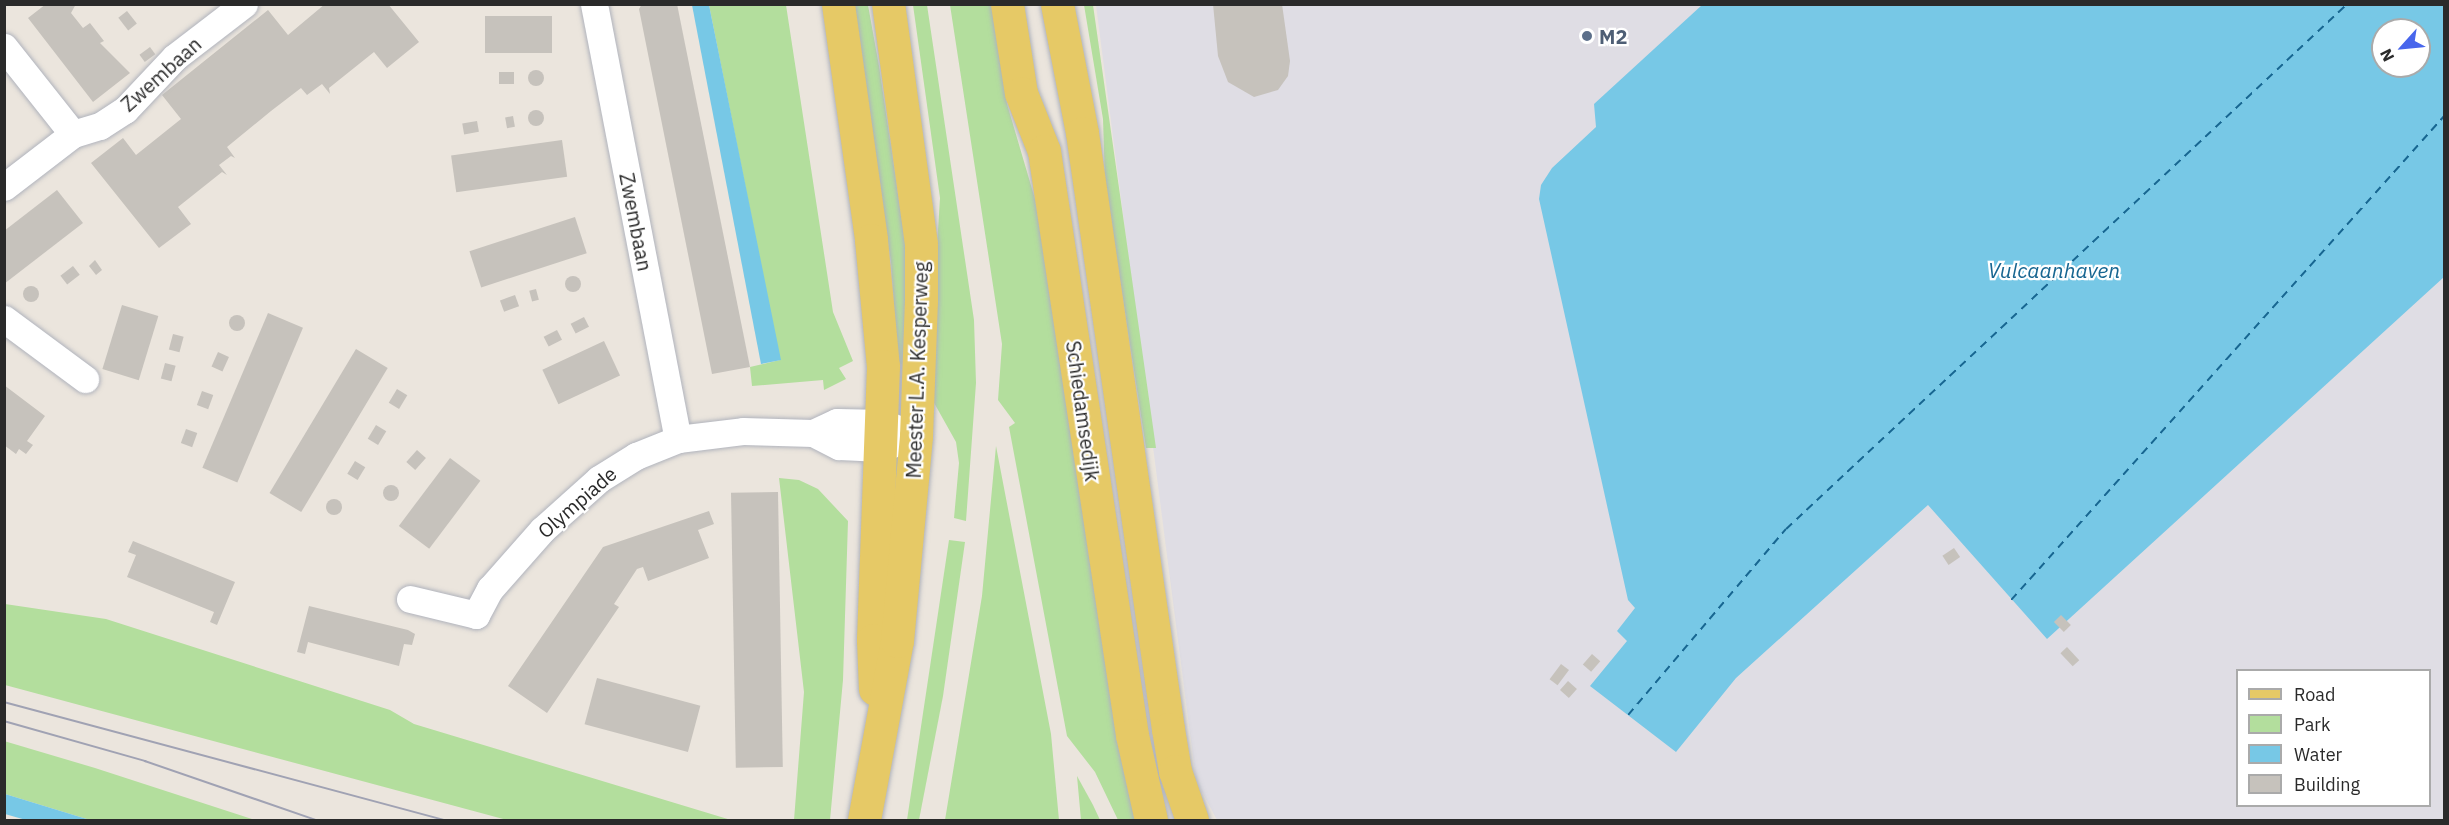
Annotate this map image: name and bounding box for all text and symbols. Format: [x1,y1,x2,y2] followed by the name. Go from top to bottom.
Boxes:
[2371,18,2431,78] north arrow
[1599,24,1627,48] place label: M2
[1580,29,1594,43] marker: M2
[116,32,206,116] street label: Zwembaan
[2375,46,2398,65] text: N
[615,171,657,273] street label: Zwembaan
[1988,257,2120,283] water label: Vulcaanhaven
[901,261,933,479] street label: Meester L.A. Kesperweg
[1061,339,1105,483] street label: Schiedamsedijk
[533,461,621,543] street label: Olympiade
[2236,669,2431,807] legend
[2294,683,2335,706] text: Road
[2294,713,2330,736] text: Park
[2294,743,2342,766] text: Water
[2294,773,2360,796] text: Building

